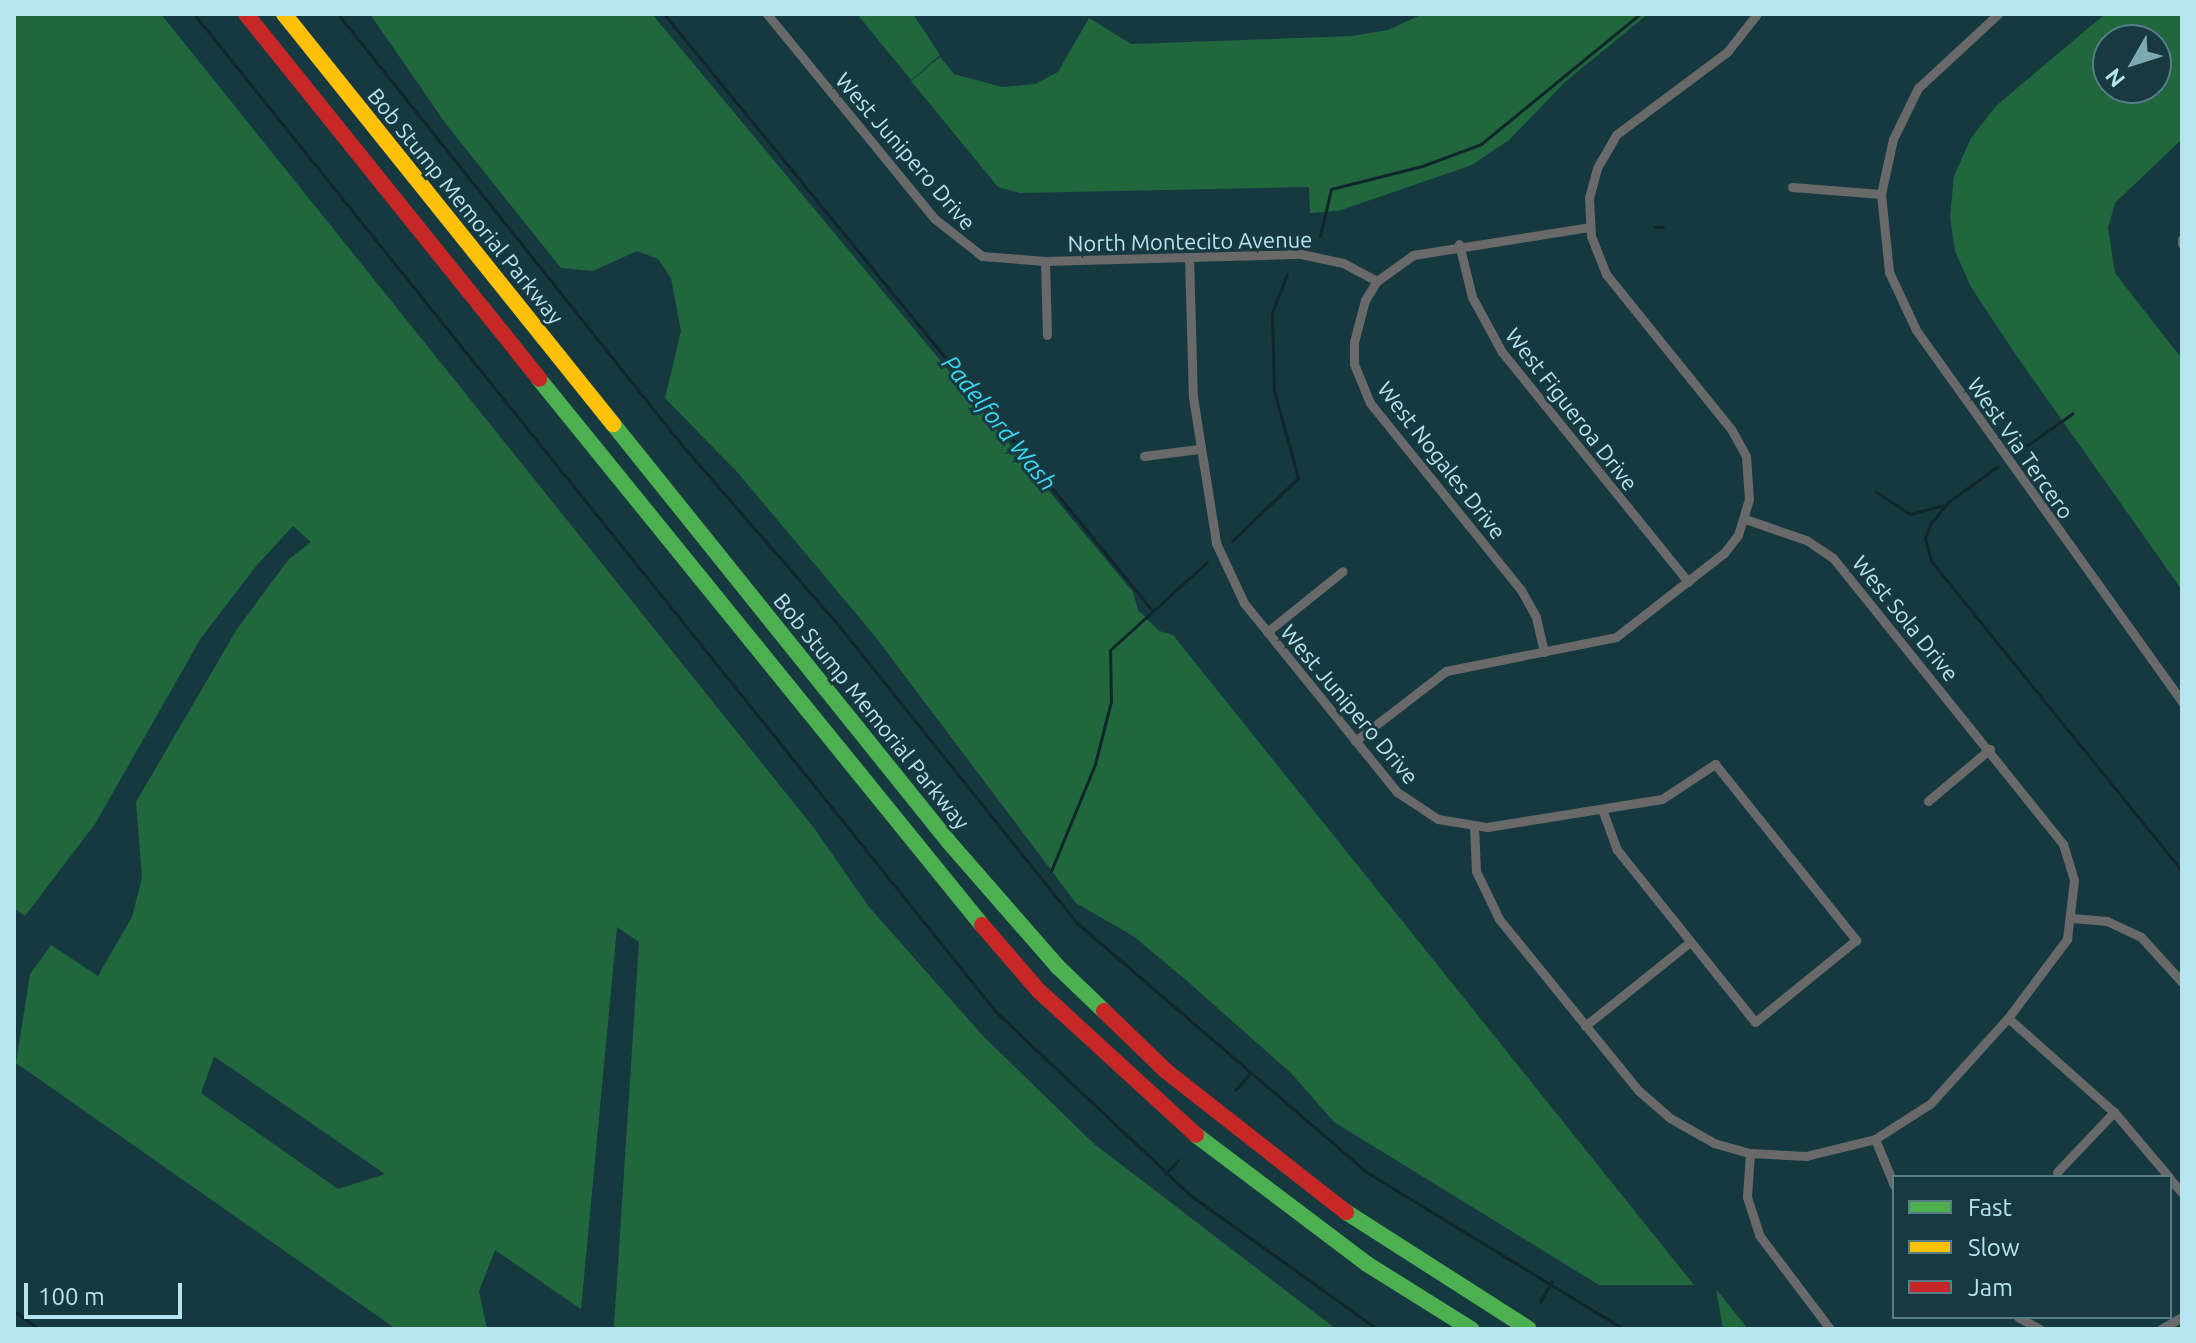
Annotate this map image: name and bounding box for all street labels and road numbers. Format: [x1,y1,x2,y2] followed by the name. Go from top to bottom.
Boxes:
[830,67,982,235] street label: West Junipero Drive
[363,83,569,329] street label: Bob Stump Memorial Parkway
[1067,226,1313,256] street label: North Montecito Avenue
[1500,322,1644,496] street label: West Figueroa Drive
[1962,372,2080,524] street label: West Via Tercero
[1372,376,1512,544] street label: West Nogales Drive
[1847,550,1965,686] street label: West Sola Drive
[769,588,975,834] street label: Bob Stump Memorial Parkway
[1276,619,1424,789] street label: West Junipero Drive

